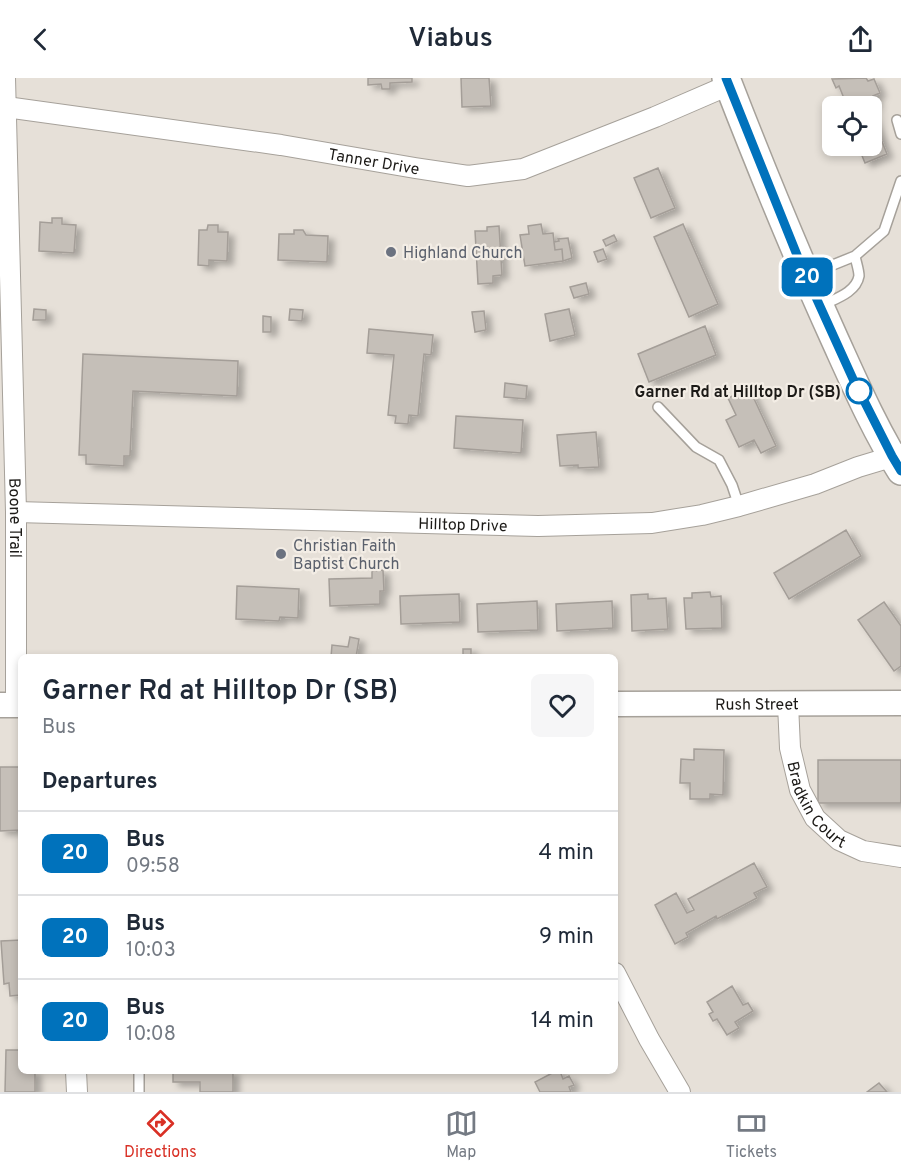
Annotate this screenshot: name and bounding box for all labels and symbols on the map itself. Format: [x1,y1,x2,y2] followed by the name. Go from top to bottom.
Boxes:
[327,145,421,181] street label: Tanner Drive
[403,244,522,264] place label: Highland Church
[384,245,398,259] marker: Highland Church
[780,258,834,296] line badge: 20
[846,378,872,404] marker: Garner Rd at Hilltop Dr (SB)
[635,383,841,403] place label: Garner Rd at Hilltop Dr (SB)
[3,478,24,558] street label: Boone Trail
[418,515,508,537] street label: Hilltop Drive
[293,537,399,575] place label: Christian Faith Baptist Church
[274,547,288,561] marker: Christian Faith Baptist Church
[715,695,799,716] street label: Rush Street
[782,759,848,854] street label: Bradkin Court

